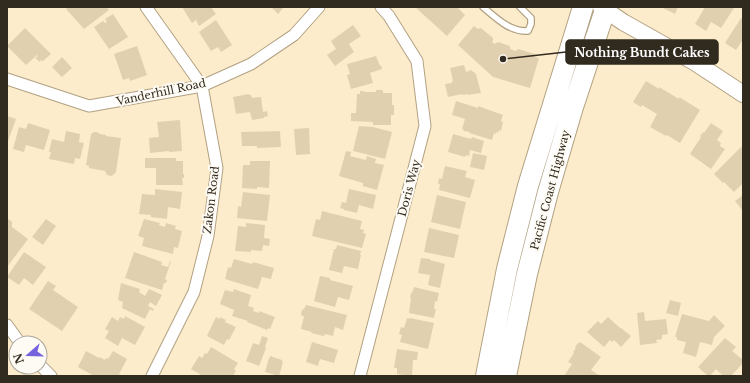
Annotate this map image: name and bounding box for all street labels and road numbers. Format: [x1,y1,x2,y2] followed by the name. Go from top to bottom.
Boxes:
[114,76,208,109] street label: Vanderhill Road
[527,128,573,252] street label: Pacific Coast Highway
[395,158,423,218] street label: Doris Way
[200,165,222,235] street label: Zakon Road

